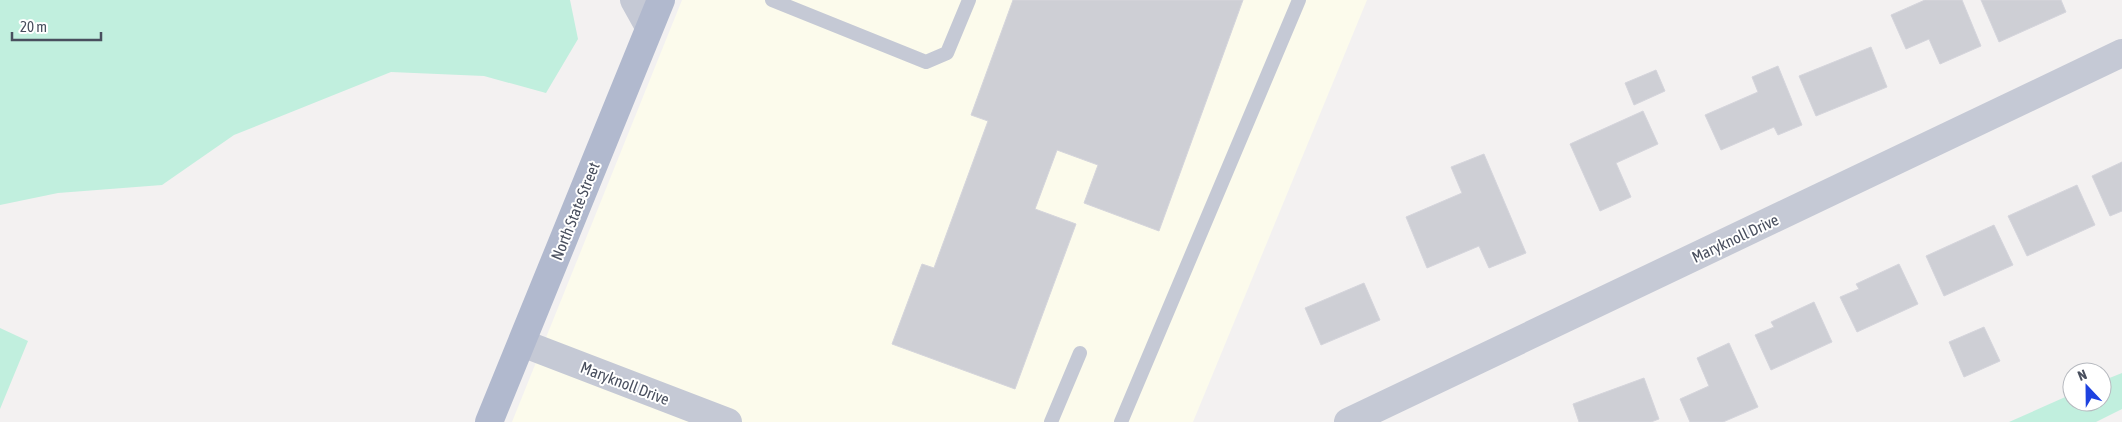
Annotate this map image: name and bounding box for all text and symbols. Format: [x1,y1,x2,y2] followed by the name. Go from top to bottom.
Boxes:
[12,10,101,42] scale bar
[20,18,47,35] text: 20 m
[547,159,603,263] street label: North State Street
[1689,210,1782,267] street label: Maryknoll Drive
[578,358,672,409] street label: Maryknoll Drive
[2062,362,2112,412] north arrow
[2075,366,2089,384] text: N

